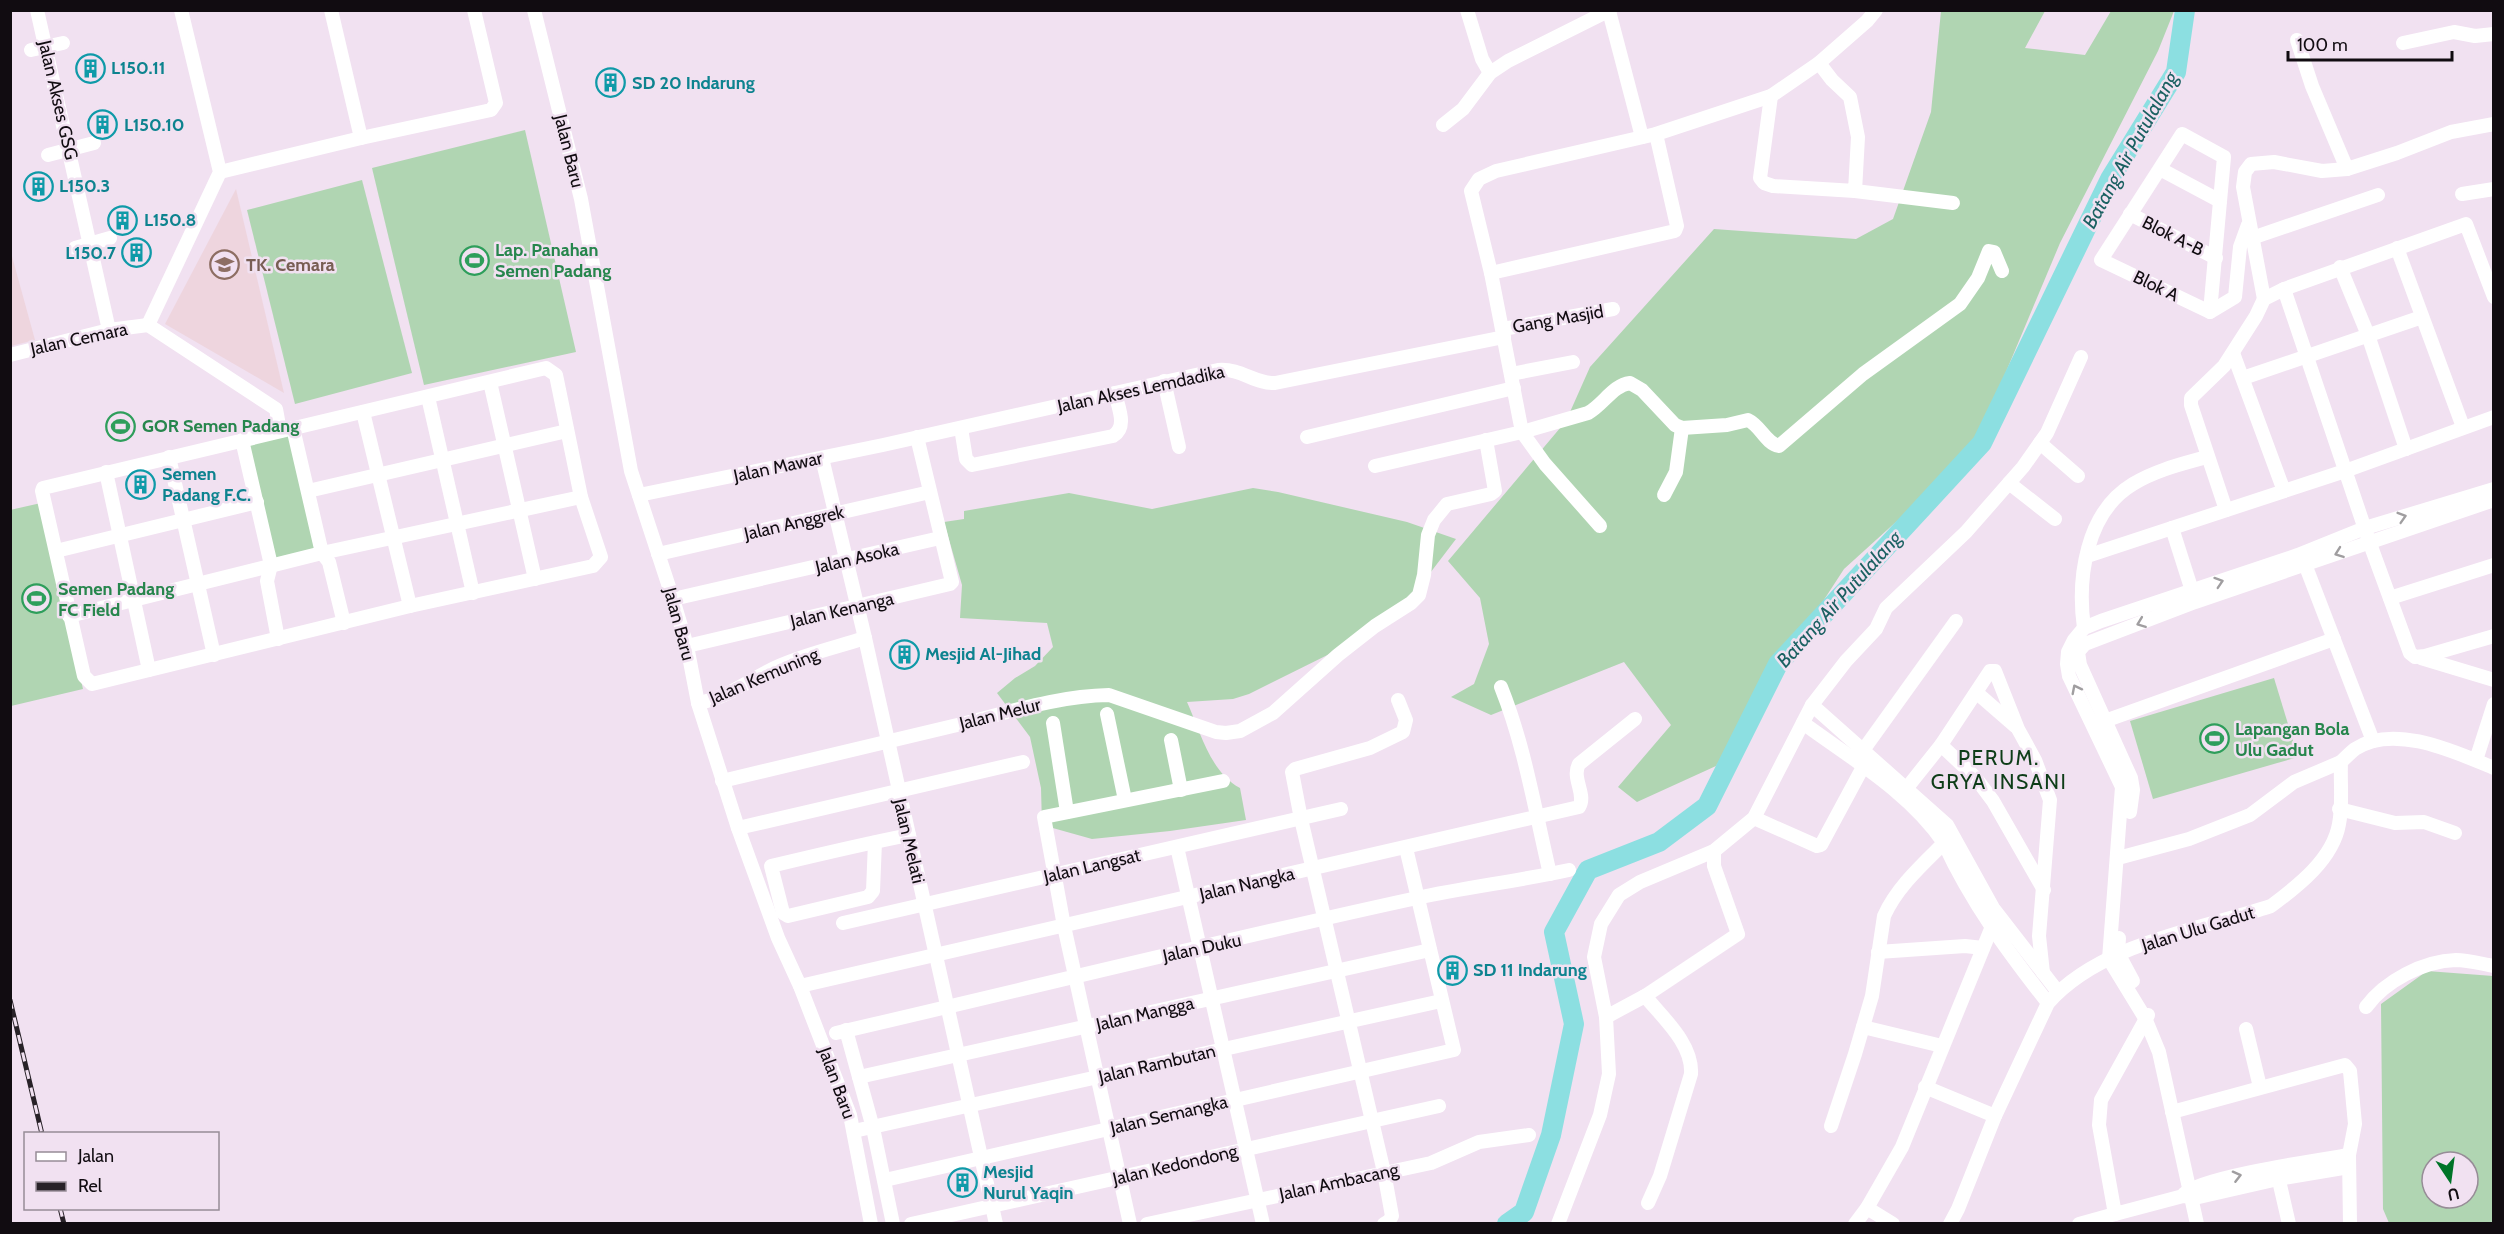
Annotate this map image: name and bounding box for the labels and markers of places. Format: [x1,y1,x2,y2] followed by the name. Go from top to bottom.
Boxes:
[74,52,106,84] building icon: L150.11
[111,57,165,79] place label: L150.11
[595,67,627,99] building icon: SD 20 Indarung
[632,72,755,94] place label: SD 20 Indarung
[87,109,119,141] building icon: L150.10
[124,114,185,136] place label: L150.10
[22,170,54,202] building icon: L150.3
[59,175,110,197] place label: L150.3
[107,204,139,236] building icon: L150.8
[144,209,196,231] place label: L150.8
[121,237,153,269] building icon: L150.7
[495,239,611,282] place label: Lap. Panahan Semen Padang
[65,242,117,264] place label: L150.7
[458,244,490,276] sports icon: Lap. Panahan Semen Padang
[209,249,241,281] school or university icon: TK. Cemara
[246,254,335,276] place label: TK. Cemara
[105,410,137,442] sports icon: GOR Semen Padang
[142,415,299,437] place label: GOR Semen Padang
[162,463,251,506] place label: Semen Padang F.C.
[125,468,157,500] building icon: Semen Padang F.C.
[58,578,174,621] place label: Semen Padang FC Field
[21,583,53,615] sports icon: Semen Padang FC Field
[888,638,920,670] building icon: Mesjid Al-Jihad
[925,643,1041,665] place label: Mesjid Al-Jihad
[2235,718,2349,761] place label: Lapangan Bola Ulu Gadut
[2198,723,2230,755] sports icon: Lapangan Bola Ulu Gadut
[1436,954,1468,986] building icon: SD 11 Indarung
[1473,959,1587,981] place label: SD 11 Indarung
[983,1161,1073,1204] place label: Mesjid Nurul Yaqin
[946,1166,978,1198] building icon: Mesjid Nurul Yaqin

